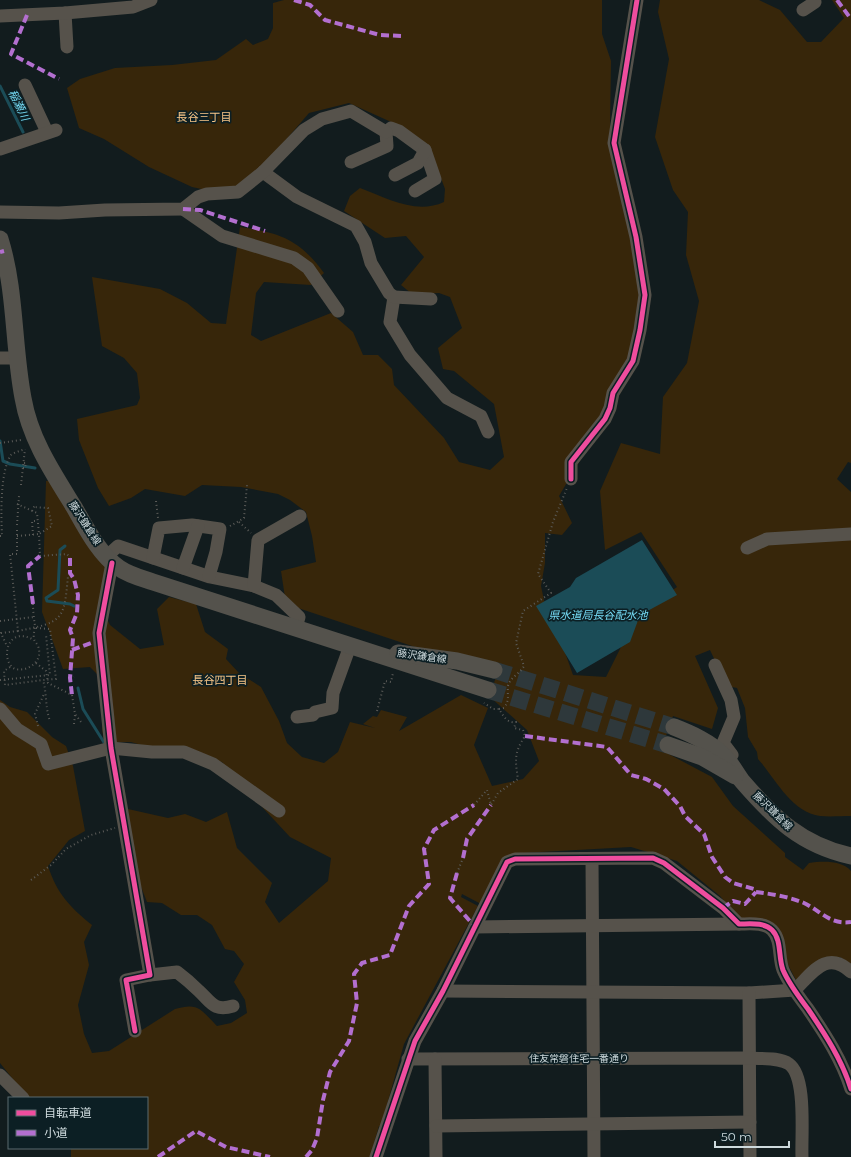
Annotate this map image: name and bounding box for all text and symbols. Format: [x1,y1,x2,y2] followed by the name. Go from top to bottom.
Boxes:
[5,87,33,124] water label: 稲瀬川
[177,110,232,124] district label: 長谷三丁目
[66,498,104,548] street label: 藤沢鎌倉線
[549,608,648,622] water label: 県水道局長谷配水池
[396,646,448,666] street label: 藤沢鎌倉線
[193,673,248,687] district label: 長谷四丁目
[751,789,795,833] street label: 藤沢鎌倉線
[529,1052,629,1065] street label: 住友常磐住宅一番通り
[8,1097,148,1149] legend
[44,1105,92,1120] text: 自転車道
[715,1123,789,1149] scale bar
[44,1125,68,1140] text: 小道
[721,1129,752,1144] text: 50 m

